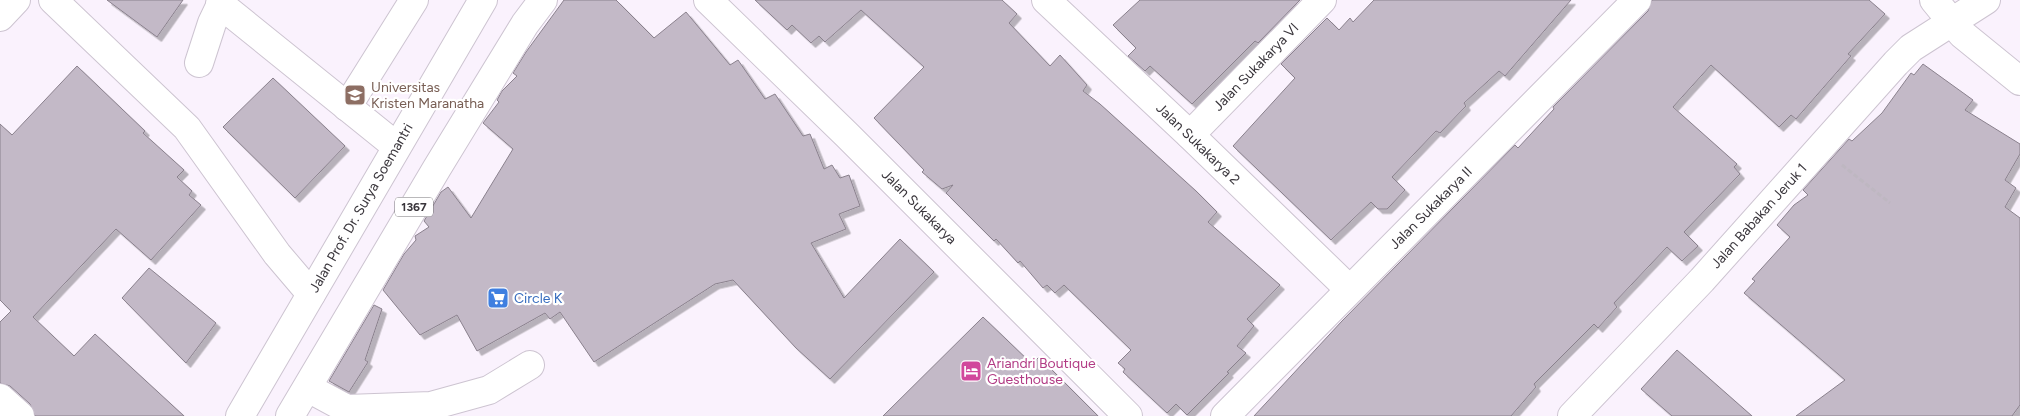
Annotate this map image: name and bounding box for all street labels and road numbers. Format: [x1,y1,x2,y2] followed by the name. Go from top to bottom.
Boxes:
[1210,19,1302,115] street label: Jalan Sukakarya VI
[1152,100,1244,188] street label: Jalan Sukakarya 2
[306,120,416,296] street label: Jalan Prof. Dr. Surya Soemantri
[1707,160,1811,272] street label: Jalan Babakan Jeruk 1
[1386,163,1476,253] street label: Jalan Sukakarya II
[878,166,960,248] street label: Jalan Sukakarya
[395,198,433,216] road number: 1367

